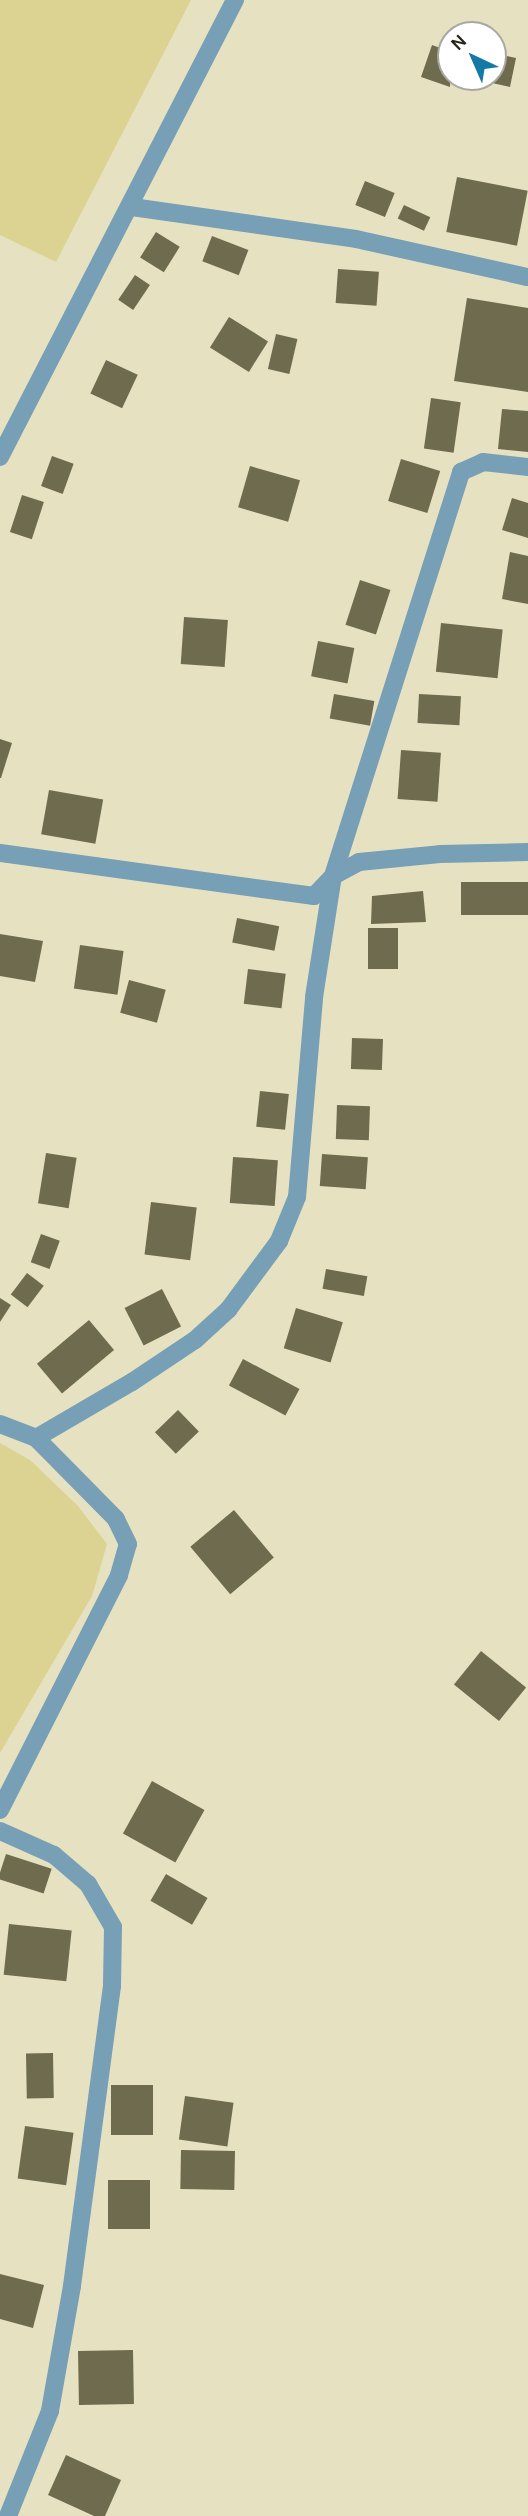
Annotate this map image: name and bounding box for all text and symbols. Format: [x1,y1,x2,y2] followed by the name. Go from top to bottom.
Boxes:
[437,21,507,91] north arrow
[446,30,471,55] text: N

